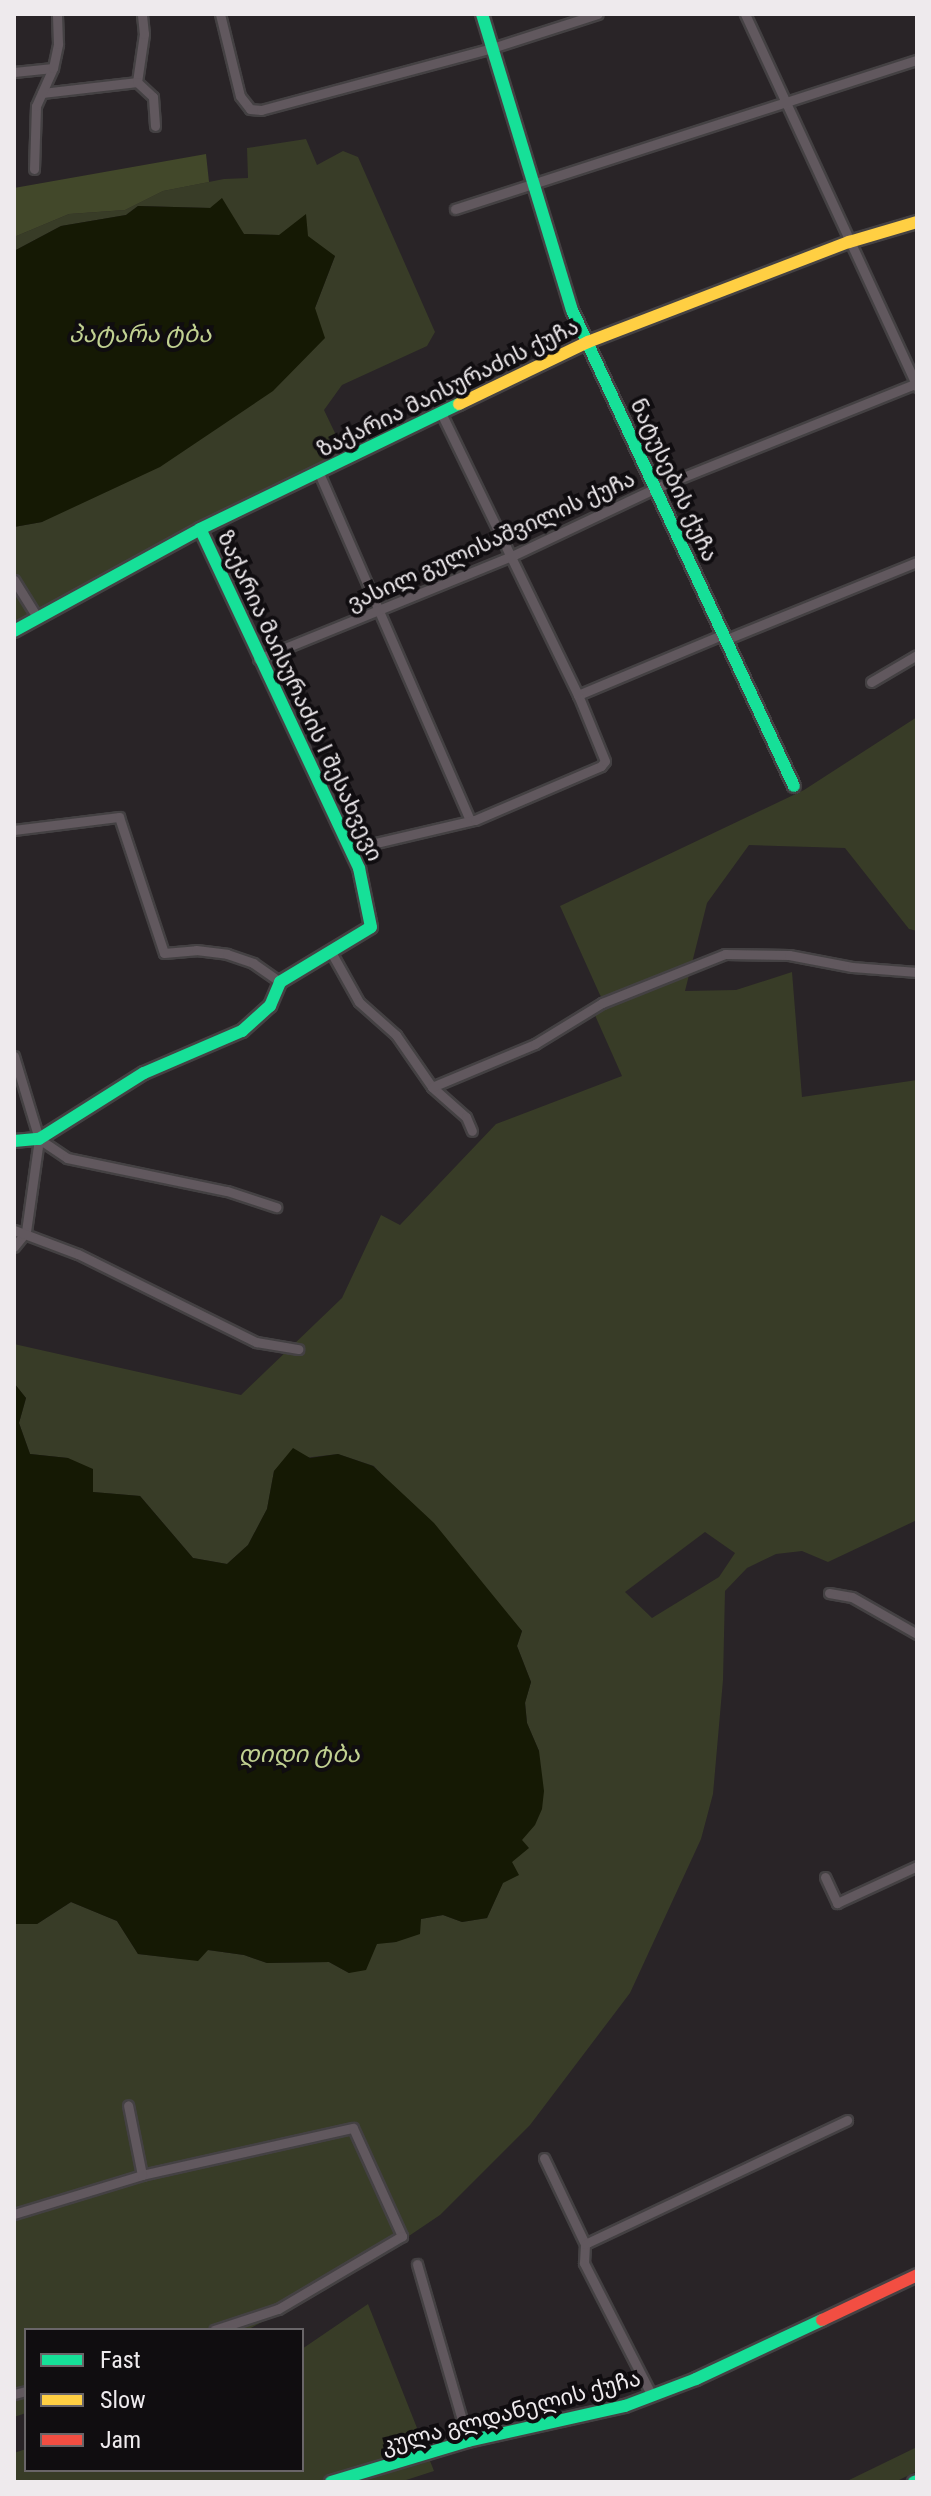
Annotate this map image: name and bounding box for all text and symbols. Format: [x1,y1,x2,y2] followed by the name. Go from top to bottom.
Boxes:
[313,313,583,463] street label: ზაქარია მაისურაძის ქუჩა
[69,321,211,349] water label: პატარა ტბა
[625,394,723,566] street label: ნატუსების ქუჩა
[343,465,639,617] street label: ვასილ გულისაშვილის ქუჩა
[212,527,388,865] street label: ზაქარია მაისურაძის I შესახვევი
[238,1741,360,1769] water label: დიდი ტბა
[24,2328,304,2472] legend
[100,2346,141,2374] text: Fast
[379,2365,643,2459] street label: კულა გლდანელის ქუჩა
[100,2386,146,2414] text: Slow
[100,2426,141,2454] text: Jam

